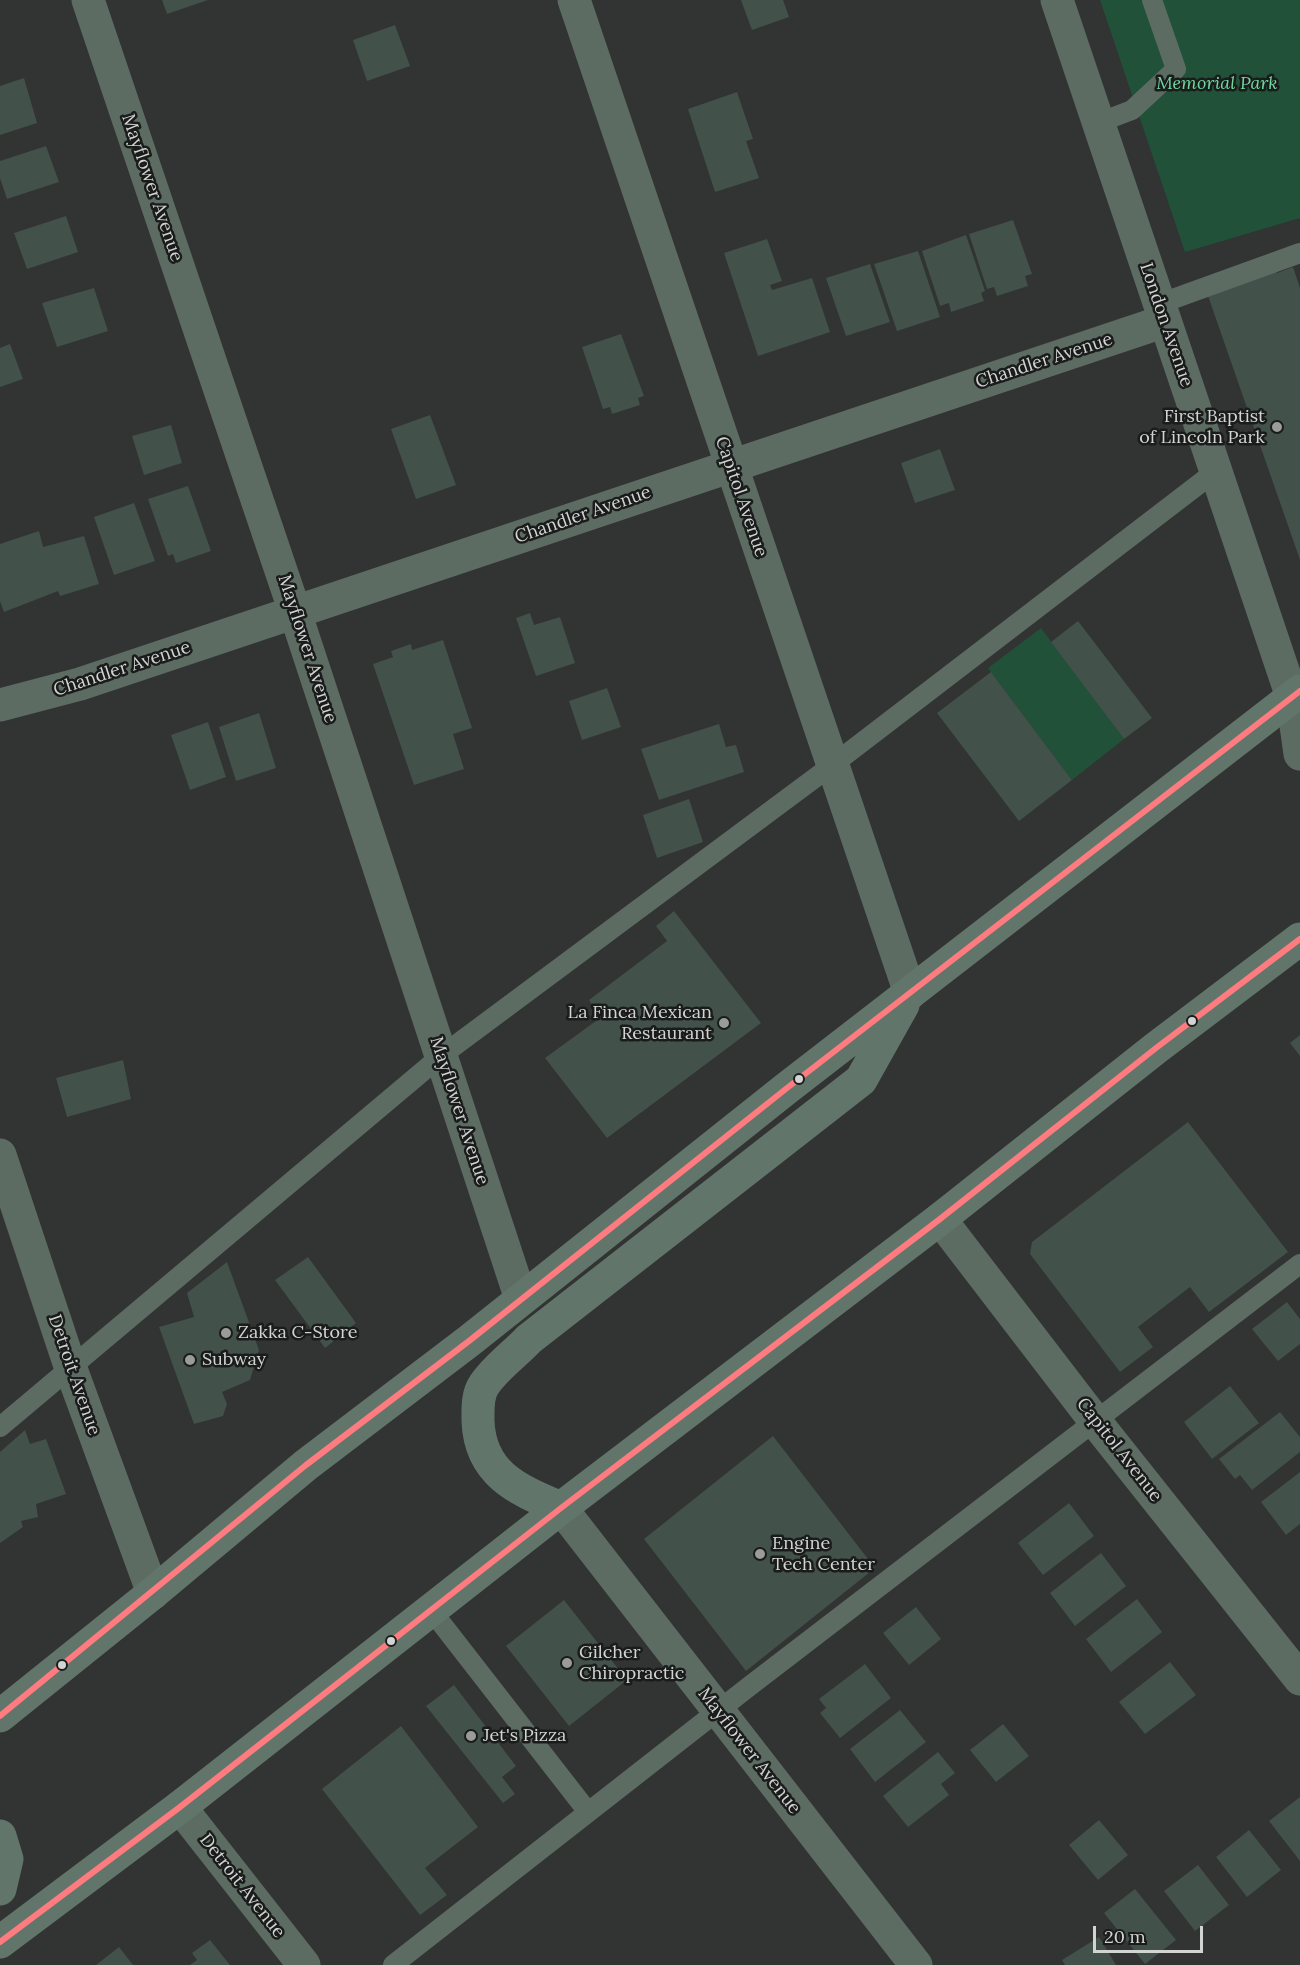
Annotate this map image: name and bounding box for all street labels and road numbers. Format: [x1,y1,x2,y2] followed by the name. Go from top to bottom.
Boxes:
[117,111,187,265] street label: Mayflower Avenue
[1135,260,1197,390] street label: London Avenue
[973,329,1115,393] street label: Chandler Avenue
[710,434,772,560] street label: Capitol Avenue
[512,482,654,548] street label: Chandler Avenue
[273,572,341,726] street label: Mayflower Avenue
[51,637,193,701] street label: Chandler Avenue
[425,1034,493,1188] street label: Mayflower Avenue
[43,1312,105,1438] street label: Detroit Avenue
[1072,1394,1166,1506] street label: Capitol Avenue
[693,1683,805,1819] street label: Mayflower Avenue
[195,1830,289,1942] street label: Detroit Avenue

